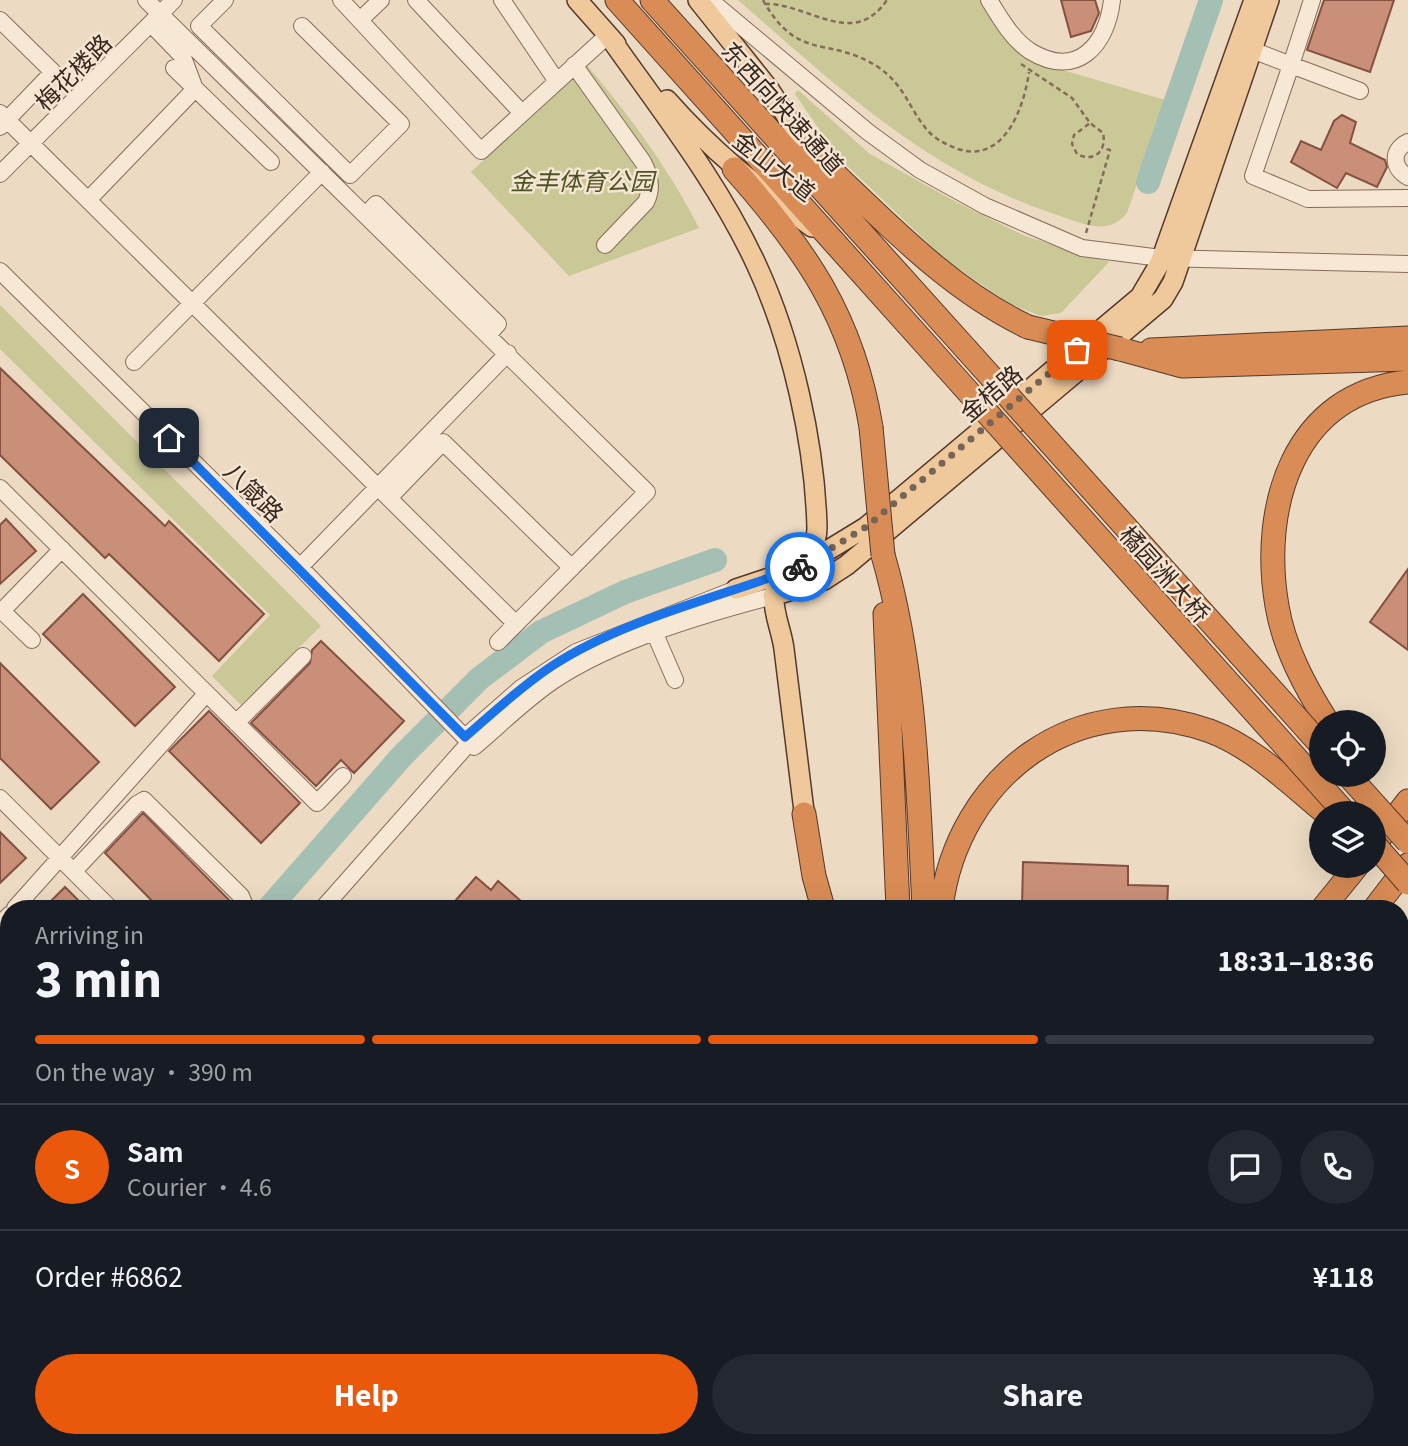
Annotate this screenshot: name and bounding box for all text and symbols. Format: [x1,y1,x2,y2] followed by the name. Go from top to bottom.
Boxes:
[26,25,118,117] street label: 梅花楼路
[715,33,853,181] street label: 东西向快速通道
[726,122,824,208] street label: 金山大道
[510,162,657,197] park label: 金丰体育公园
[1047,320,1107,380] pin
[1058,331,1096,369] icon: bag
[951,355,1029,429] street label: 金桔路
[139,408,199,468] pin
[150,419,188,457] icon: home
[217,453,293,529] street label: 八箴路
[1113,517,1219,629] street label: 橘园洲大桥
[765,532,835,602] courier
[781,548,819,586] icon: bike
[1309,710,1386,878] map controls
[1309,710,1386,787] button: locate
[1309,801,1386,878] button: layers
[35,917,144,951] text: Arriving in
[1218,941,1374,978] text: 18:31–18:36
[35,944,162,1010] text: 3 min
[35,1054,253,1088] text: On the way · 390 m
[1208,1130,1282,1204] button: chat
[1300,1130,1374,1204] button: phone
[127,1132,184,1169] text: Sam
[64,1149,80,1186] text: S
[127,1169,272,1203] text: Courier · 4.6
[35,1257,183,1294] text: Order #6862
[1313,1257,1374,1294] text: ¥118
[35,1354,698,1434] button: Help
[712,1354,1374,1434] button: Share

